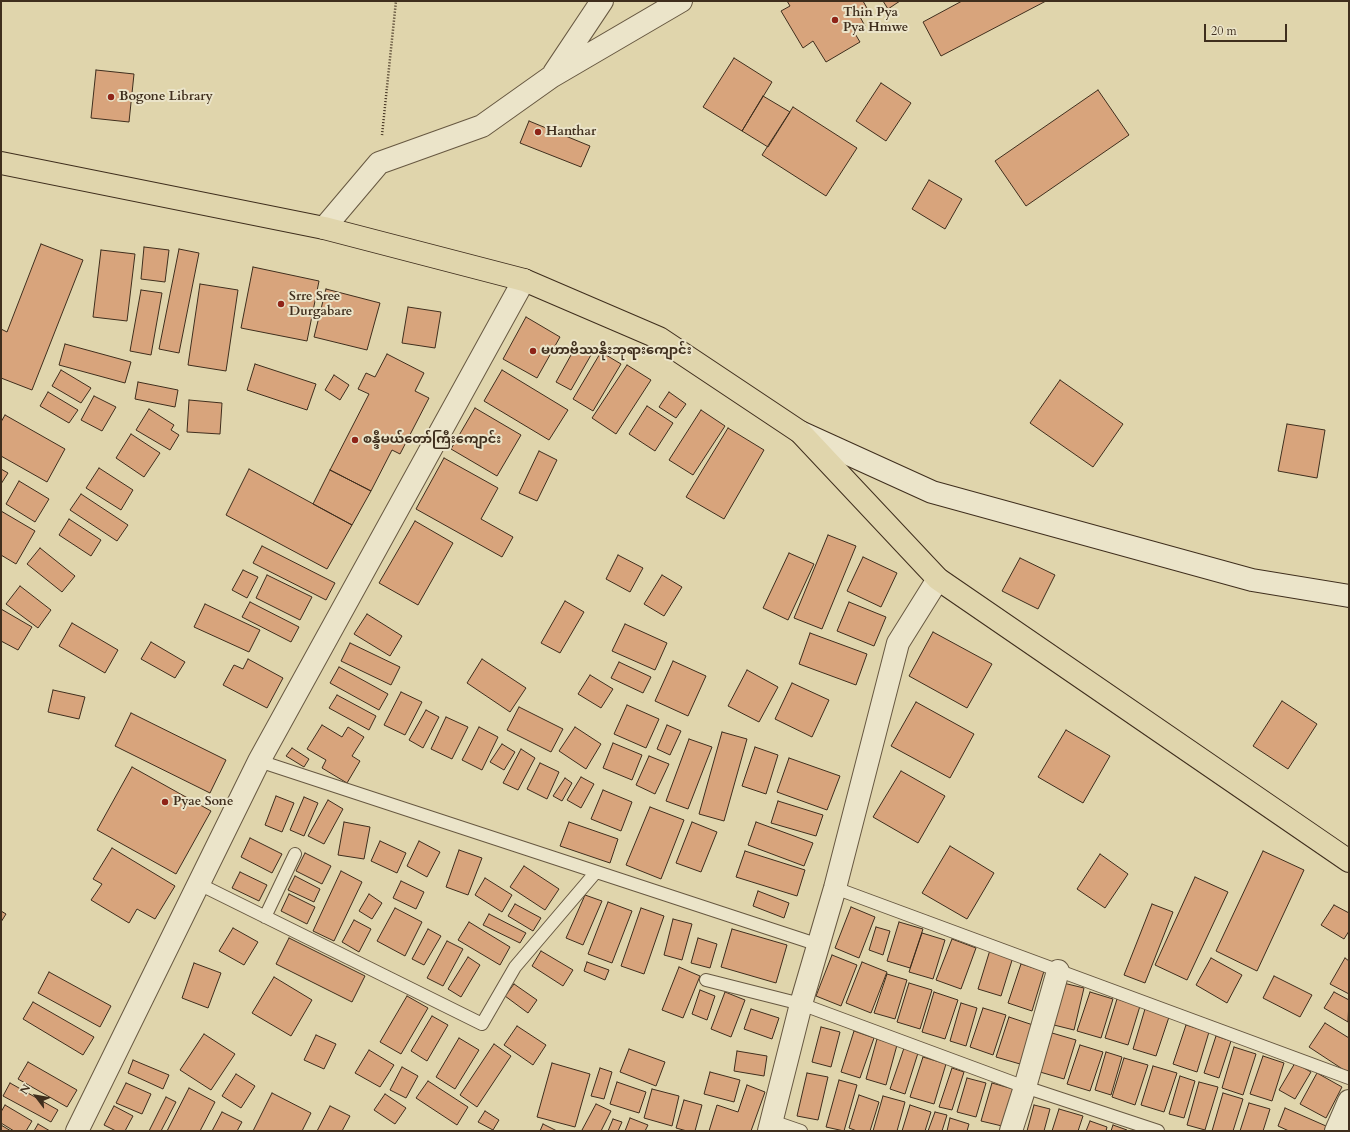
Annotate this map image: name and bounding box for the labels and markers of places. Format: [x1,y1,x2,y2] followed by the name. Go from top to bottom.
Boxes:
[843,5,908,36] place label: Thin Pya Pya Hmwe
[830,15,840,25] marker: Thin Pya Pya Hmwe
[119,89,213,105] place label: Bogone Library
[106,92,116,102] marker: Bogone Library
[546,124,596,140] place label: Hanthar
[533,127,543,137] marker: Hanthar
[289,289,352,320] place label: Srre Sree Durgabare
[276,299,286,309] marker: Srre Sree Durgabare
[541,343,692,359] place label: မဟာဗိဿနိုးဘုရားကျောင်း
[528,346,538,356] marker: မဟာဗိဿနိုးဘုရားကျောင်း
[363,432,501,448] place label: စန္ဒီမယ်တော်ကြီးကျောင်း
[350,435,360,445] marker: စန္ဒီမယ်တော်ကြီးကျောင်း
[173,794,233,810] place label: Pyae Sone
[160,797,170,807] marker: Pyae Sone

